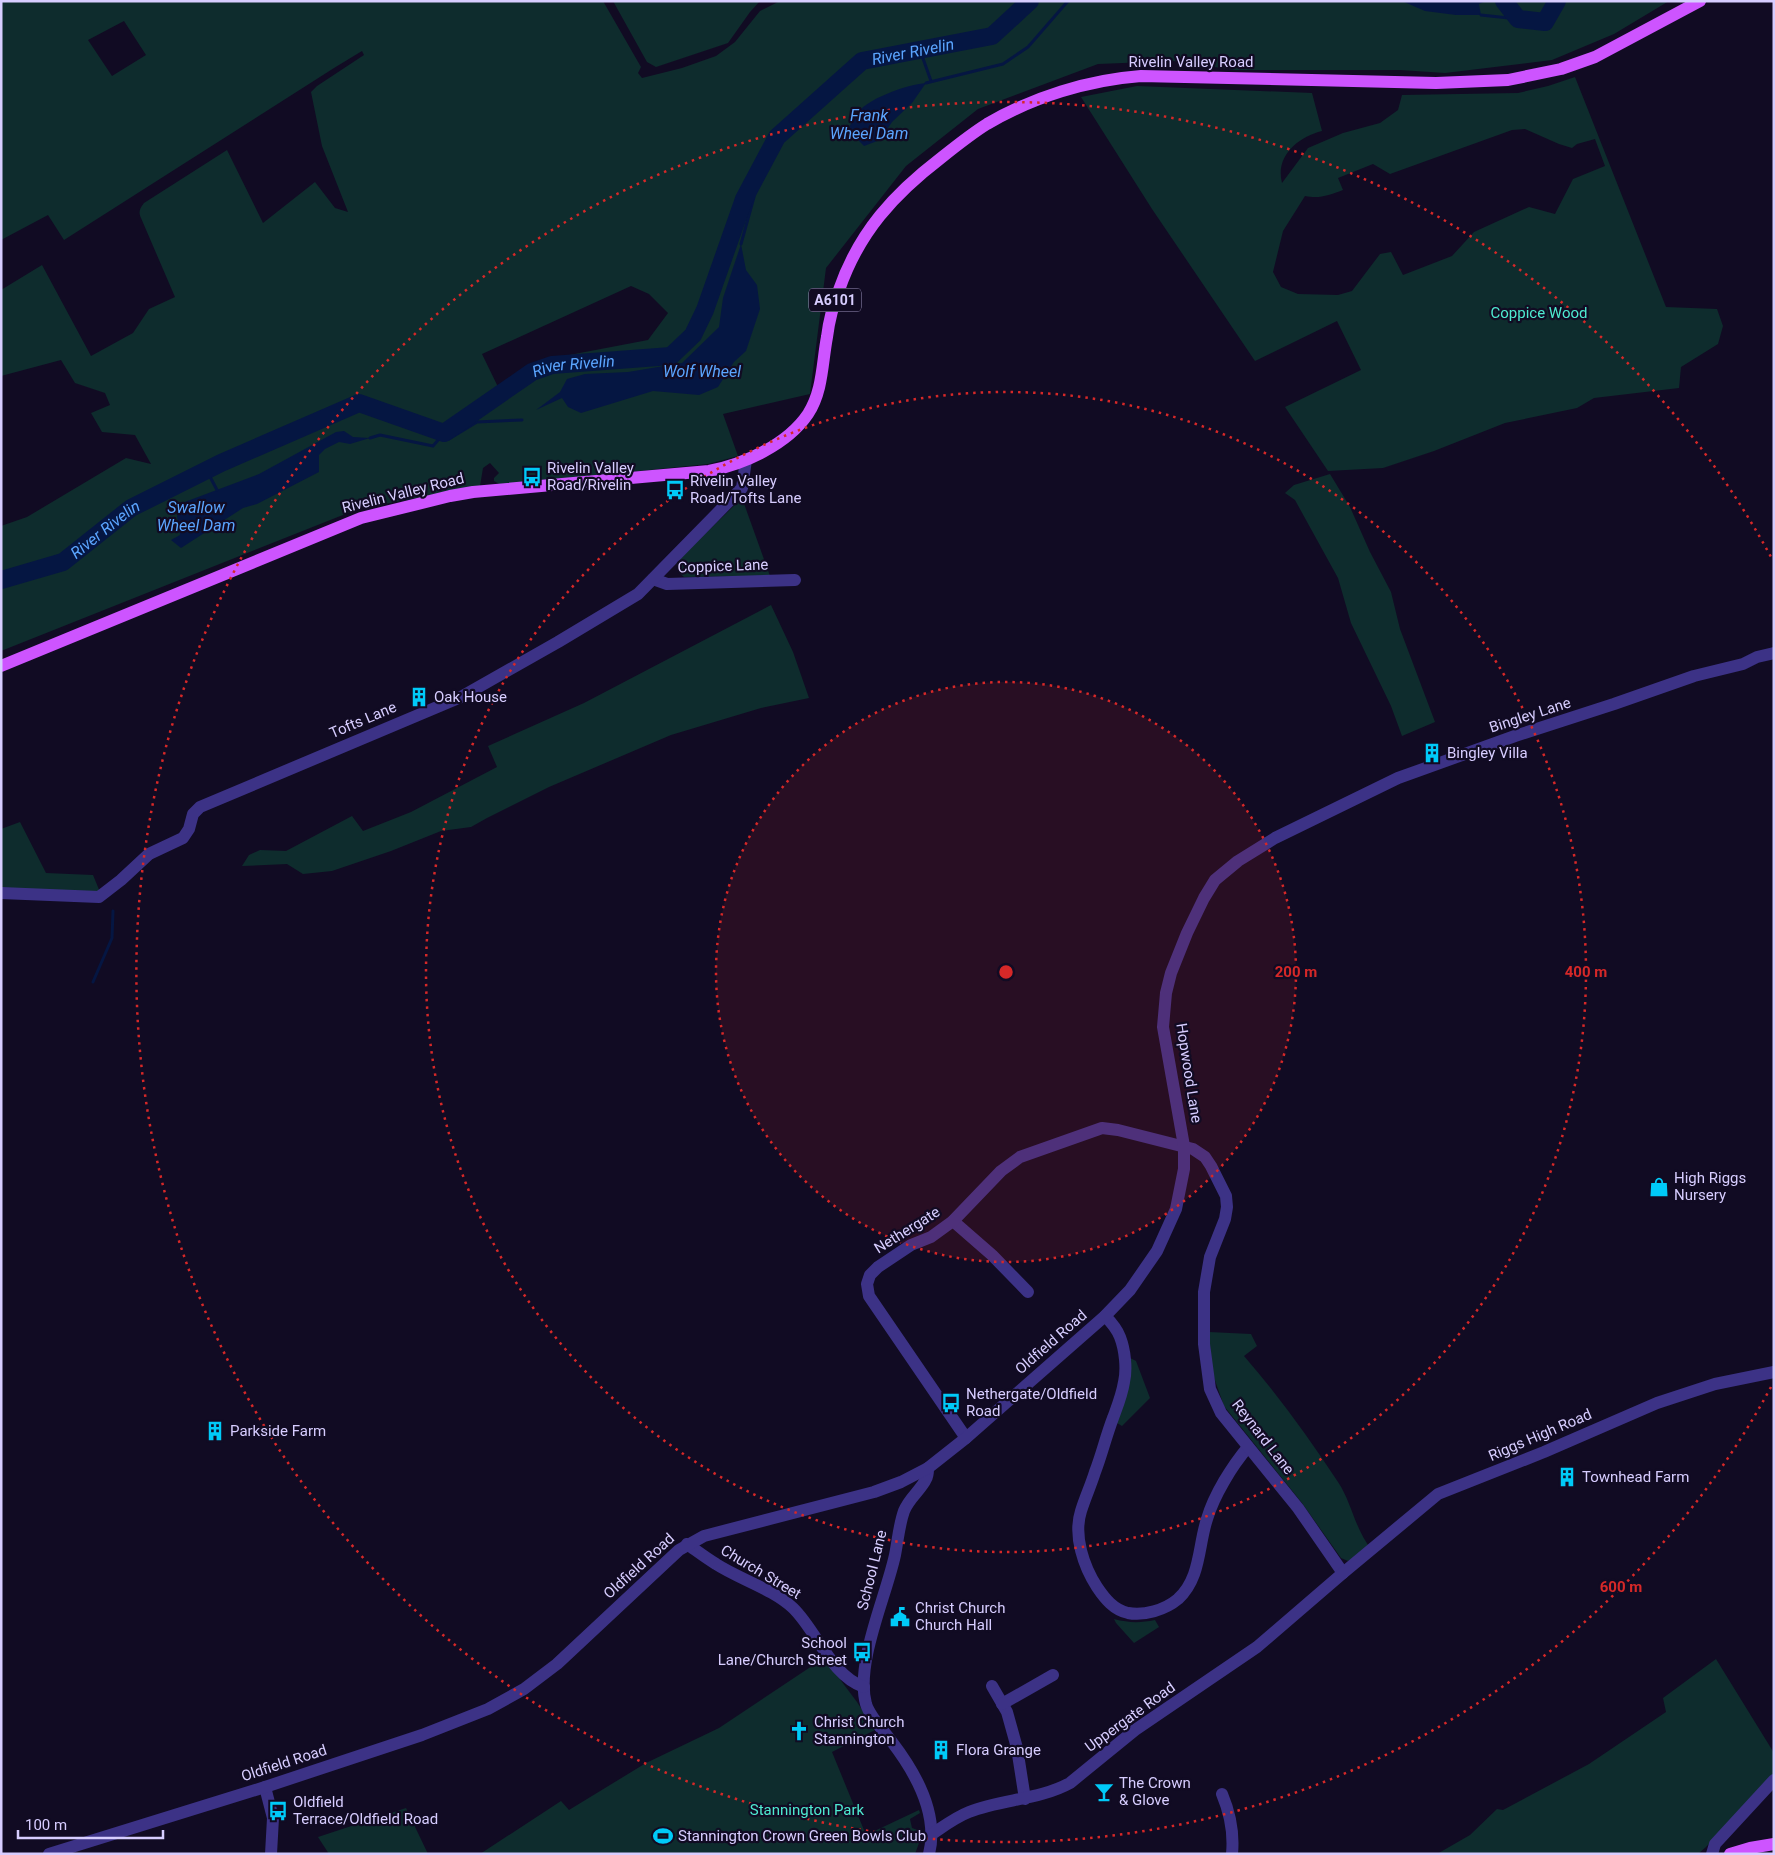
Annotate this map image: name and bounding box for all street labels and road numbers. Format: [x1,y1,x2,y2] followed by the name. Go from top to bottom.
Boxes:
[1128,53,1254,71] street label: Rivelin Valley Road
[809,288,861,312] road number: A6101
[340,469,466,517] street label: Rivelin Valley Road
[677,555,769,577] street label: Coppice Lane
[1487,693,1573,737] street label: Bingley Lane
[327,698,399,742] street label: Tofts Lane
[1172,1022,1206,1124] street label: Hopwood Lane
[871,1203,943,1257] street label: Nethergate
[1012,1306,1090,1378] street label: Oldfield Road
[1228,1396,1298,1478] street label: Reynard Lane
[1486,1405,1594,1465] street label: Riggs High Road
[853,1528,891,1612] street label: School Lane
[600,1530,678,1602] street label: Oldfield Road
[718,1541,805,1603] street label: Church Street
[1081,1678,1179,1756] street label: Uppergate Road
[239,1741,329,1785] street label: Oldfield Road

